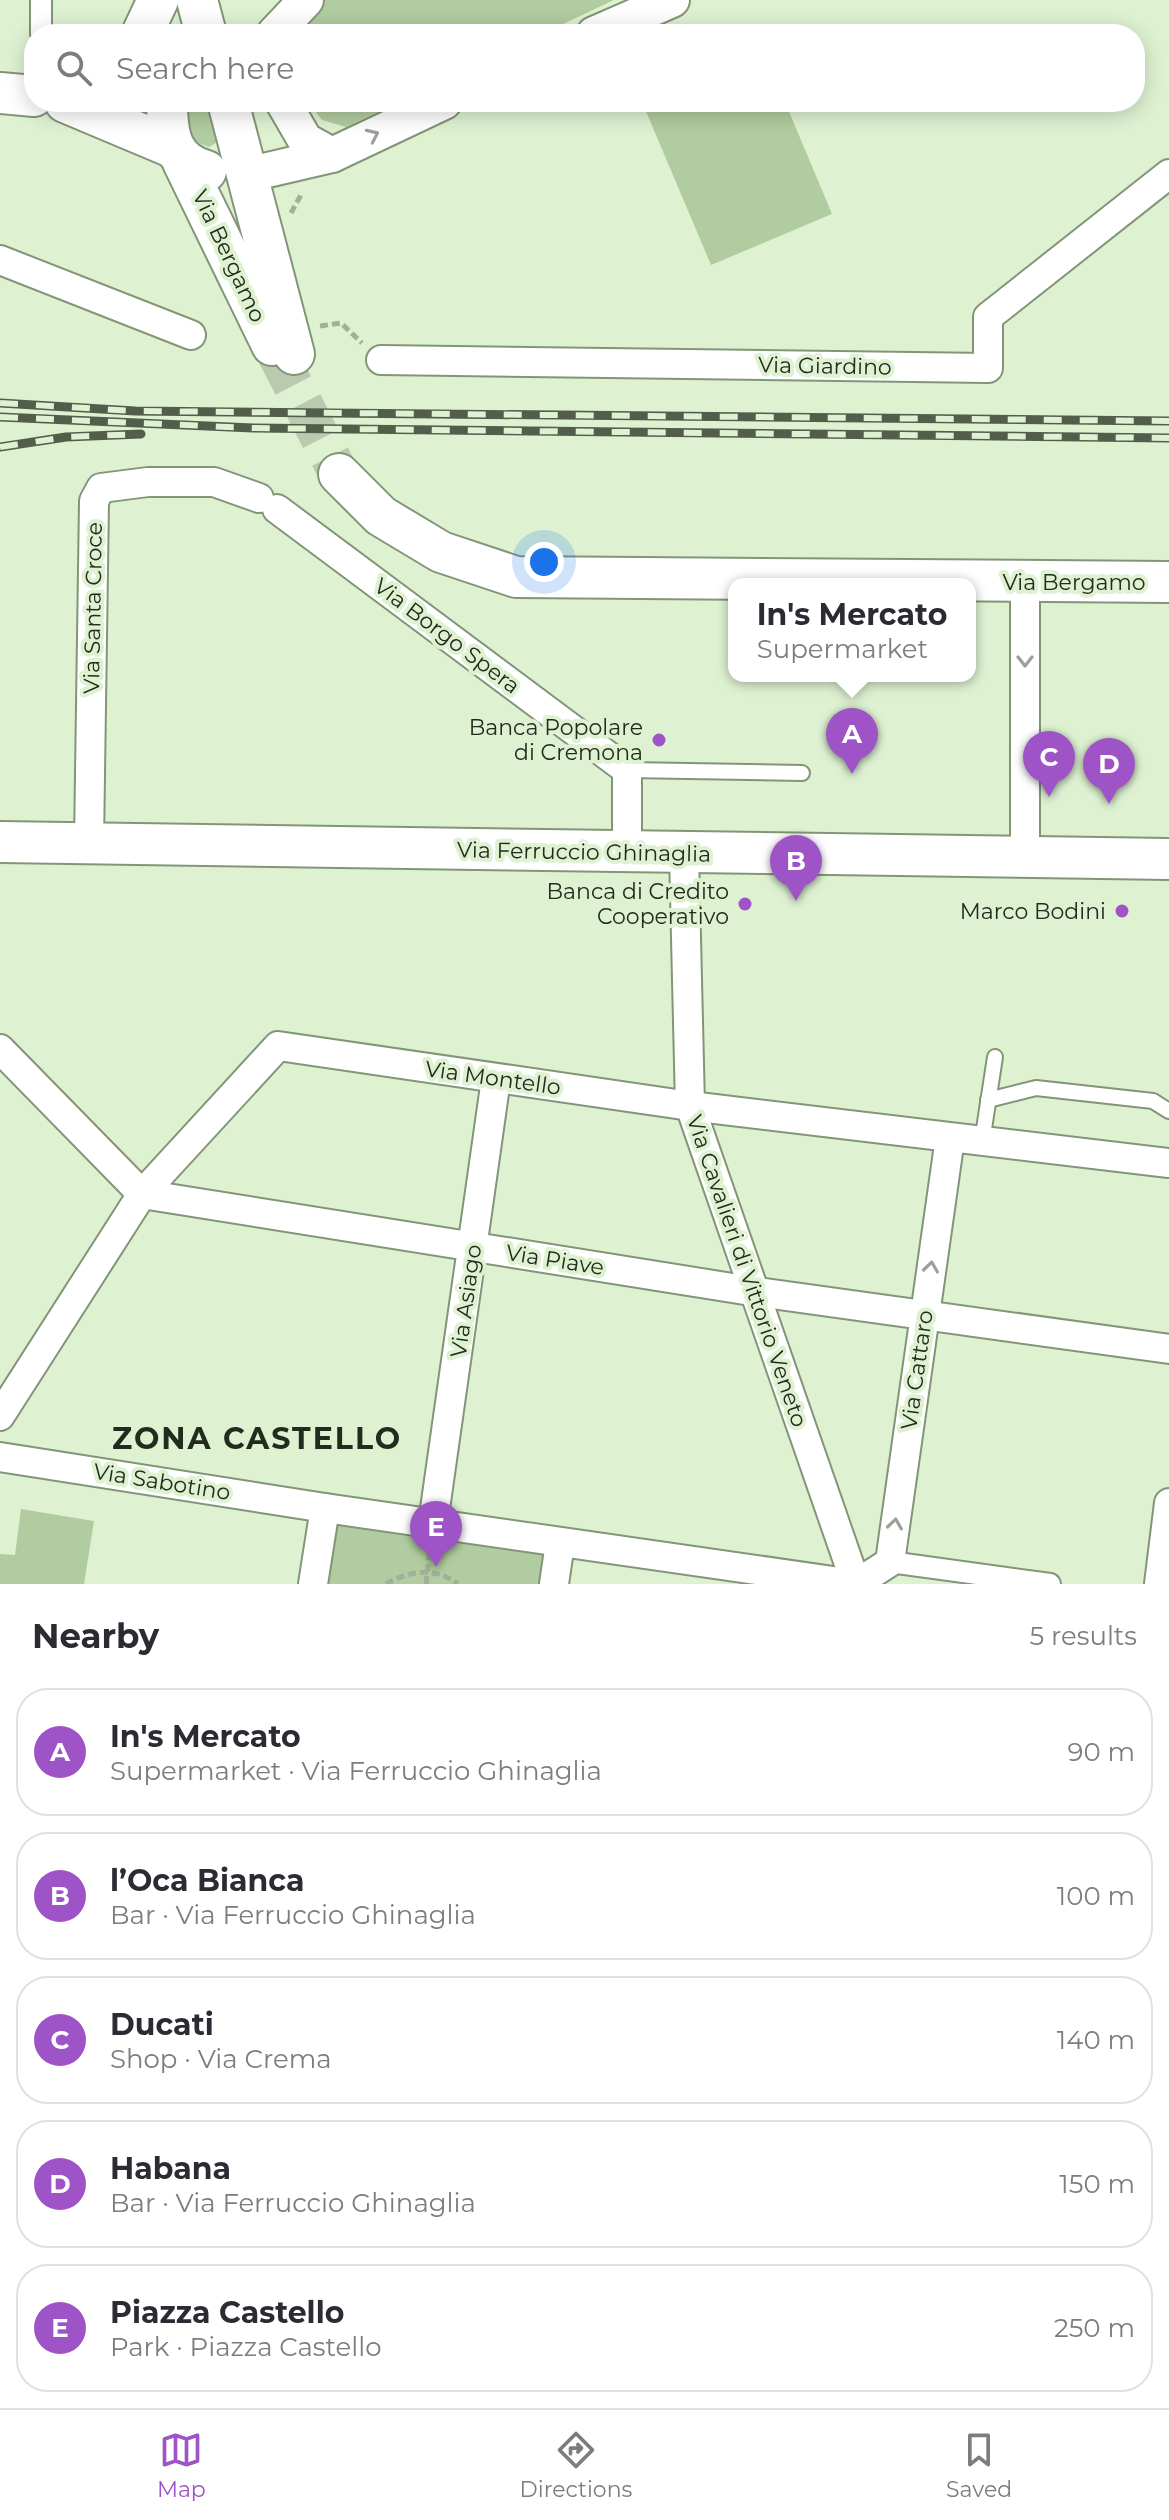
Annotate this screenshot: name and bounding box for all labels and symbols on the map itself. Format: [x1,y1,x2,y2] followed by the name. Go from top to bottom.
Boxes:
[365,129,379,145] one-way arrow
[186,185,272,327] street label: Via Bergamo
[758,351,892,381] street label: Via Giardino
[78,522,108,694] street label: Via Santa Croce
[524,542,564,582] your location
[1002,569,1146,596] street label: Via Bergamo
[369,572,525,700] street label: Via Borgo Spera
[1016,655,1034,668] one-way arrow
[826,708,878,774] pin: A
[469,714,643,766] place label: Banca Popolare di Cremona
[650,731,668,749] marker: Banca Popolare di Cremona
[1023,731,1075,797] pin: C
[1083,738,1135,804] pin: D
[770,835,822,901] pin: B
[457,836,711,868] street label: Via Ferruccio Ghinaglia
[546,878,729,930] place label: Banca di Credito Cooperativo
[736,895,754,913] marker: Banca di Credito Cooperativo
[960,898,1106,925] place label: Marco Bodini
[1113,902,1131,920] marker: Marco Bodini
[423,1055,563,1101] street label: Via Montello
[681,1112,813,1430] street label: Via Cavalieri di Vittorio Veneto
[504,1239,606,1281] street label: Via Piave
[445,1243,487,1359] street label: Via Asiago
[922,1260,939,1274] one-way arrow
[895,1308,939,1432] street label: Via Cattaro
[112,1420,402,1457] district label: ZONA CASTELLO
[92,1458,232,1506] street label: Via Sabotino
[410,1501,462,1567] pin: E
[886,1518,903,1531] one-way arrow

